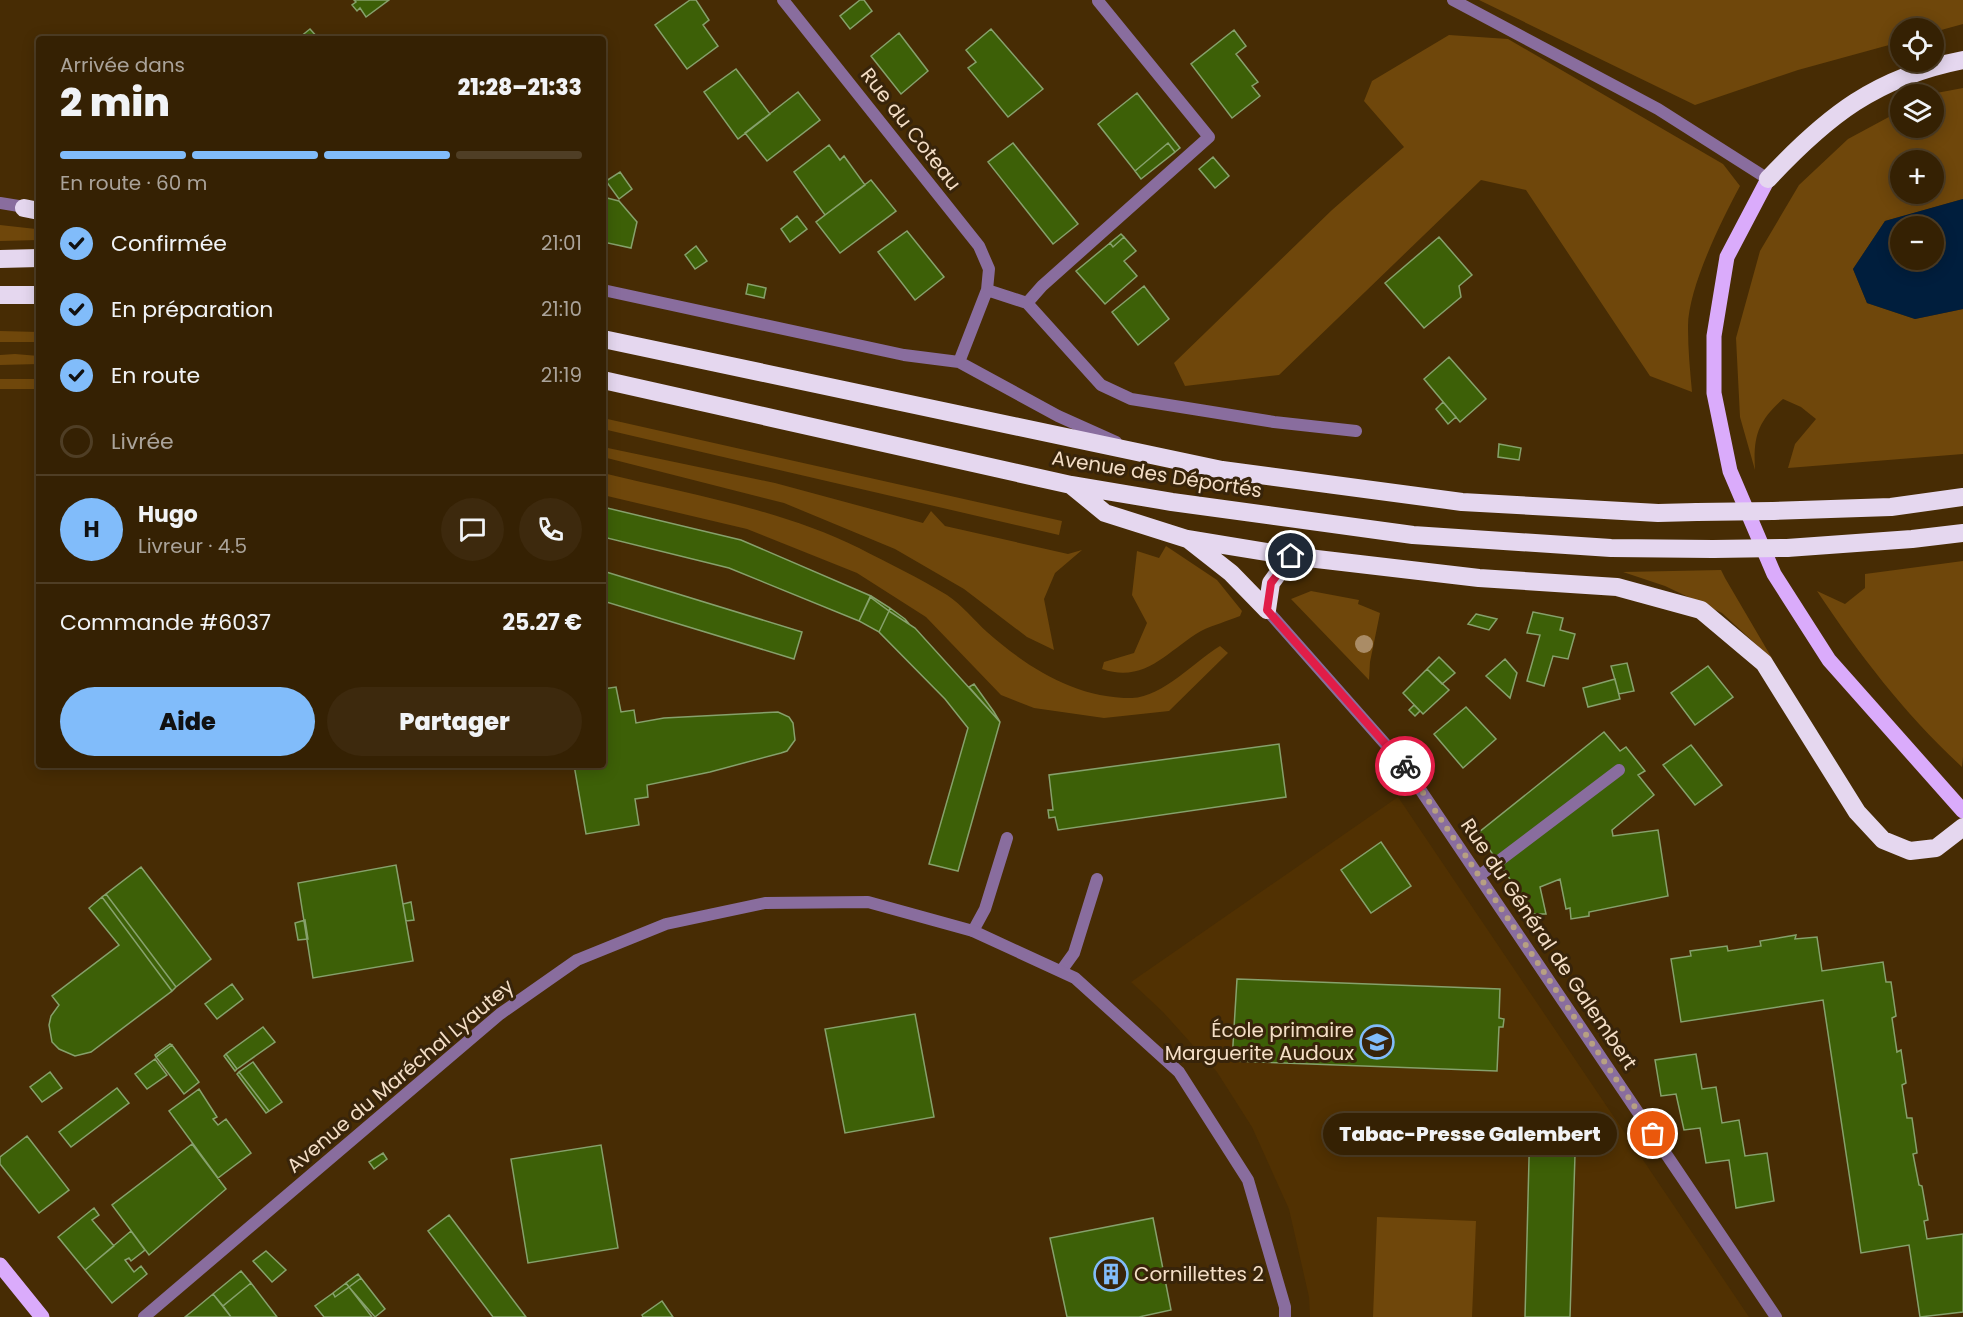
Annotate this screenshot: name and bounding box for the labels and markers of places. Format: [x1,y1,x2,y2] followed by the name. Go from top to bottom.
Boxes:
[1265,530,1316,581] pin
[1165,1016,1354,1067] place label: École primaire Marguerite Audoux
[1359,1024,1395,1060] school or university icon: École primaire Marguerite Audoux
[1627,1108,1678,1159] pin
[1323,1113,1617,1155] callout: Tabac-Presse Galembert
[1093,1256,1129,1292] building icon: Cornillettes 2
[1134,1260,1264,1288] place label: Cornillettes 2

